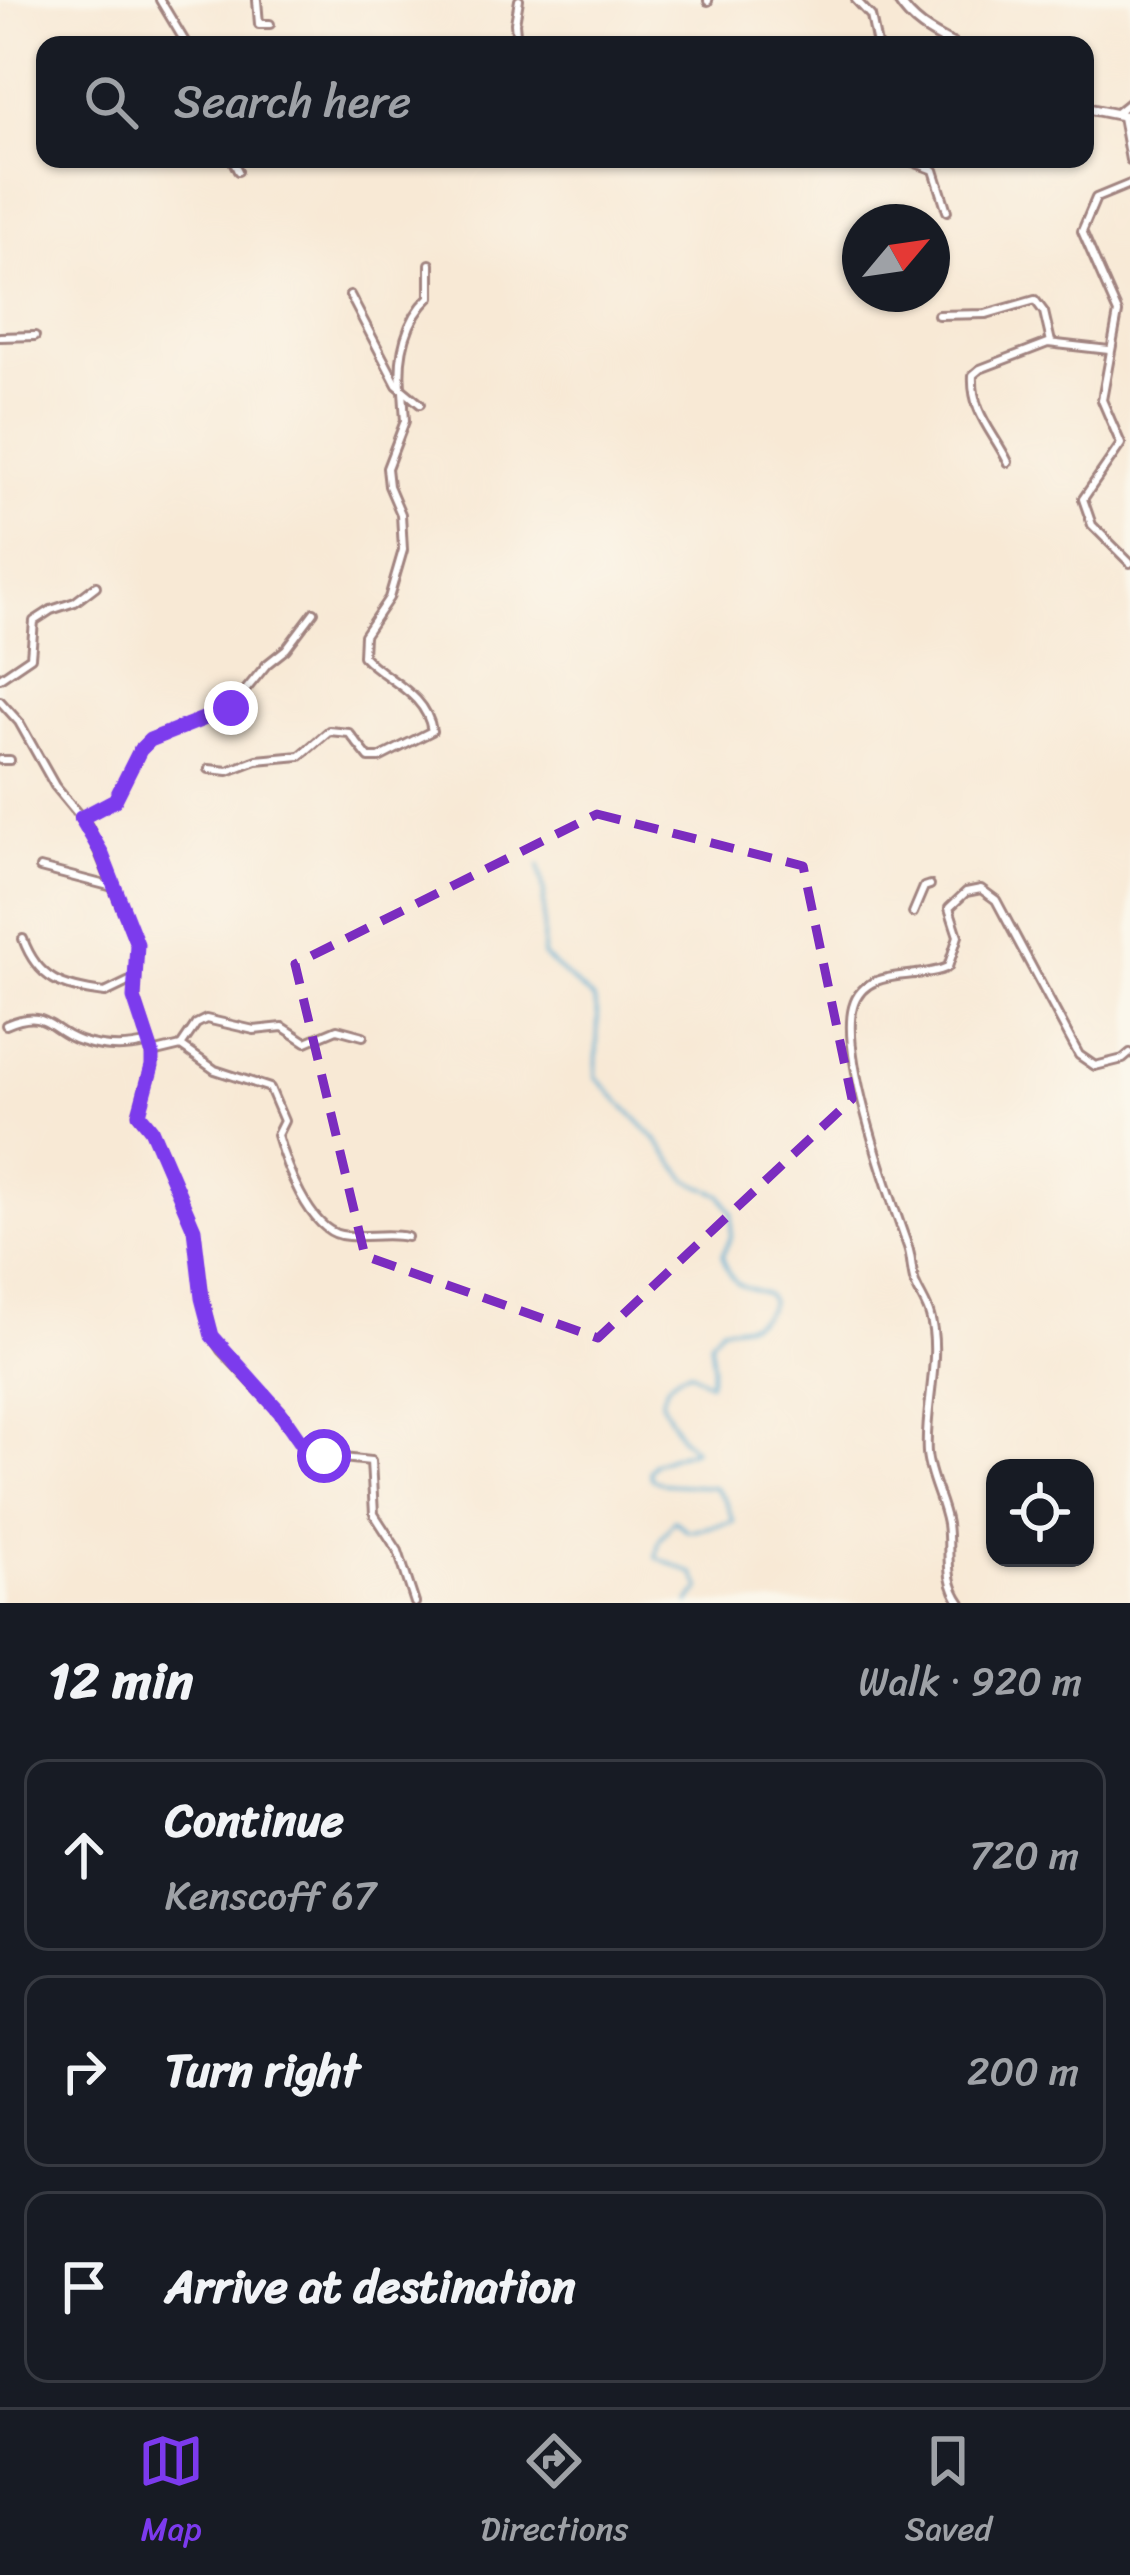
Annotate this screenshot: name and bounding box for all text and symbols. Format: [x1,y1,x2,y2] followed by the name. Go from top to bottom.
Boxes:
[36,36,1094,168] search box
[174,62,411,142] text: Search here
[78,69,144,135] icon: search
[842,204,950,312] north arrow
[204,681,258,735] route end
[297,1429,351,1483] route start
[986,1459,1094,1567] map controls
[986,1459,1094,1567] button: locate
[48,1636,193,1726] text: 12 min
[859,1647,1082,1716] text: Walk · 920 m
[165,1781,344,1861] text: Continue
[969,1821,1079,1890] text: 720 m
[51,1822,117,1888] icon: ahead
[165,1861,376,1930] text: Kenscoff 67
[165,2031,360,2111] text: Turn right
[967,2037,1079,2106] text: 200 m
[51,2038,117,2104] icon: right
[165,2247,575,2327] text: Arrive at destination
[51,2254,117,2320] icon: arrive
[138,2428,204,2558] tab: Map
[481,2428,628,2558] tab: Directions
[905,2428,992,2558] tab: Saved

